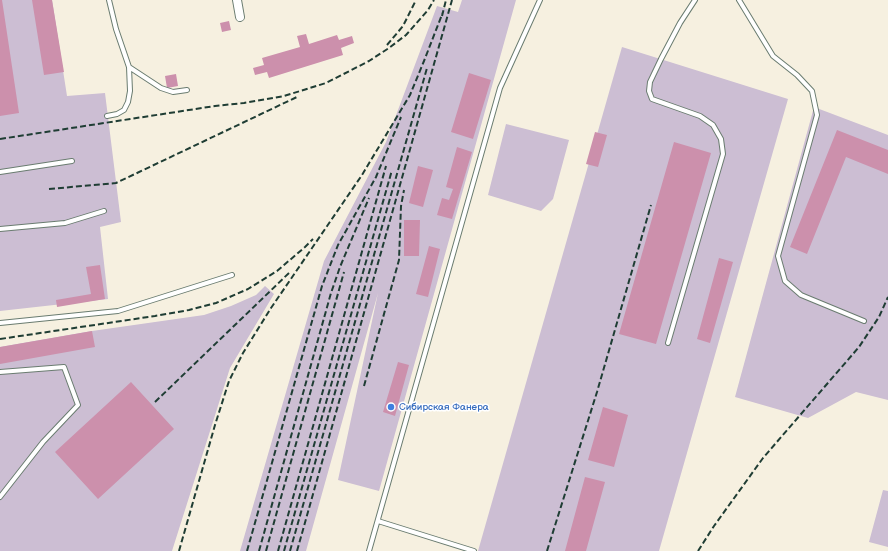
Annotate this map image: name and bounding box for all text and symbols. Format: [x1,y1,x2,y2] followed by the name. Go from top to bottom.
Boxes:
[399,401,489,413] place label: Сибирская Фанера
[386,402,396,412] marker: Сибирская Фанера

